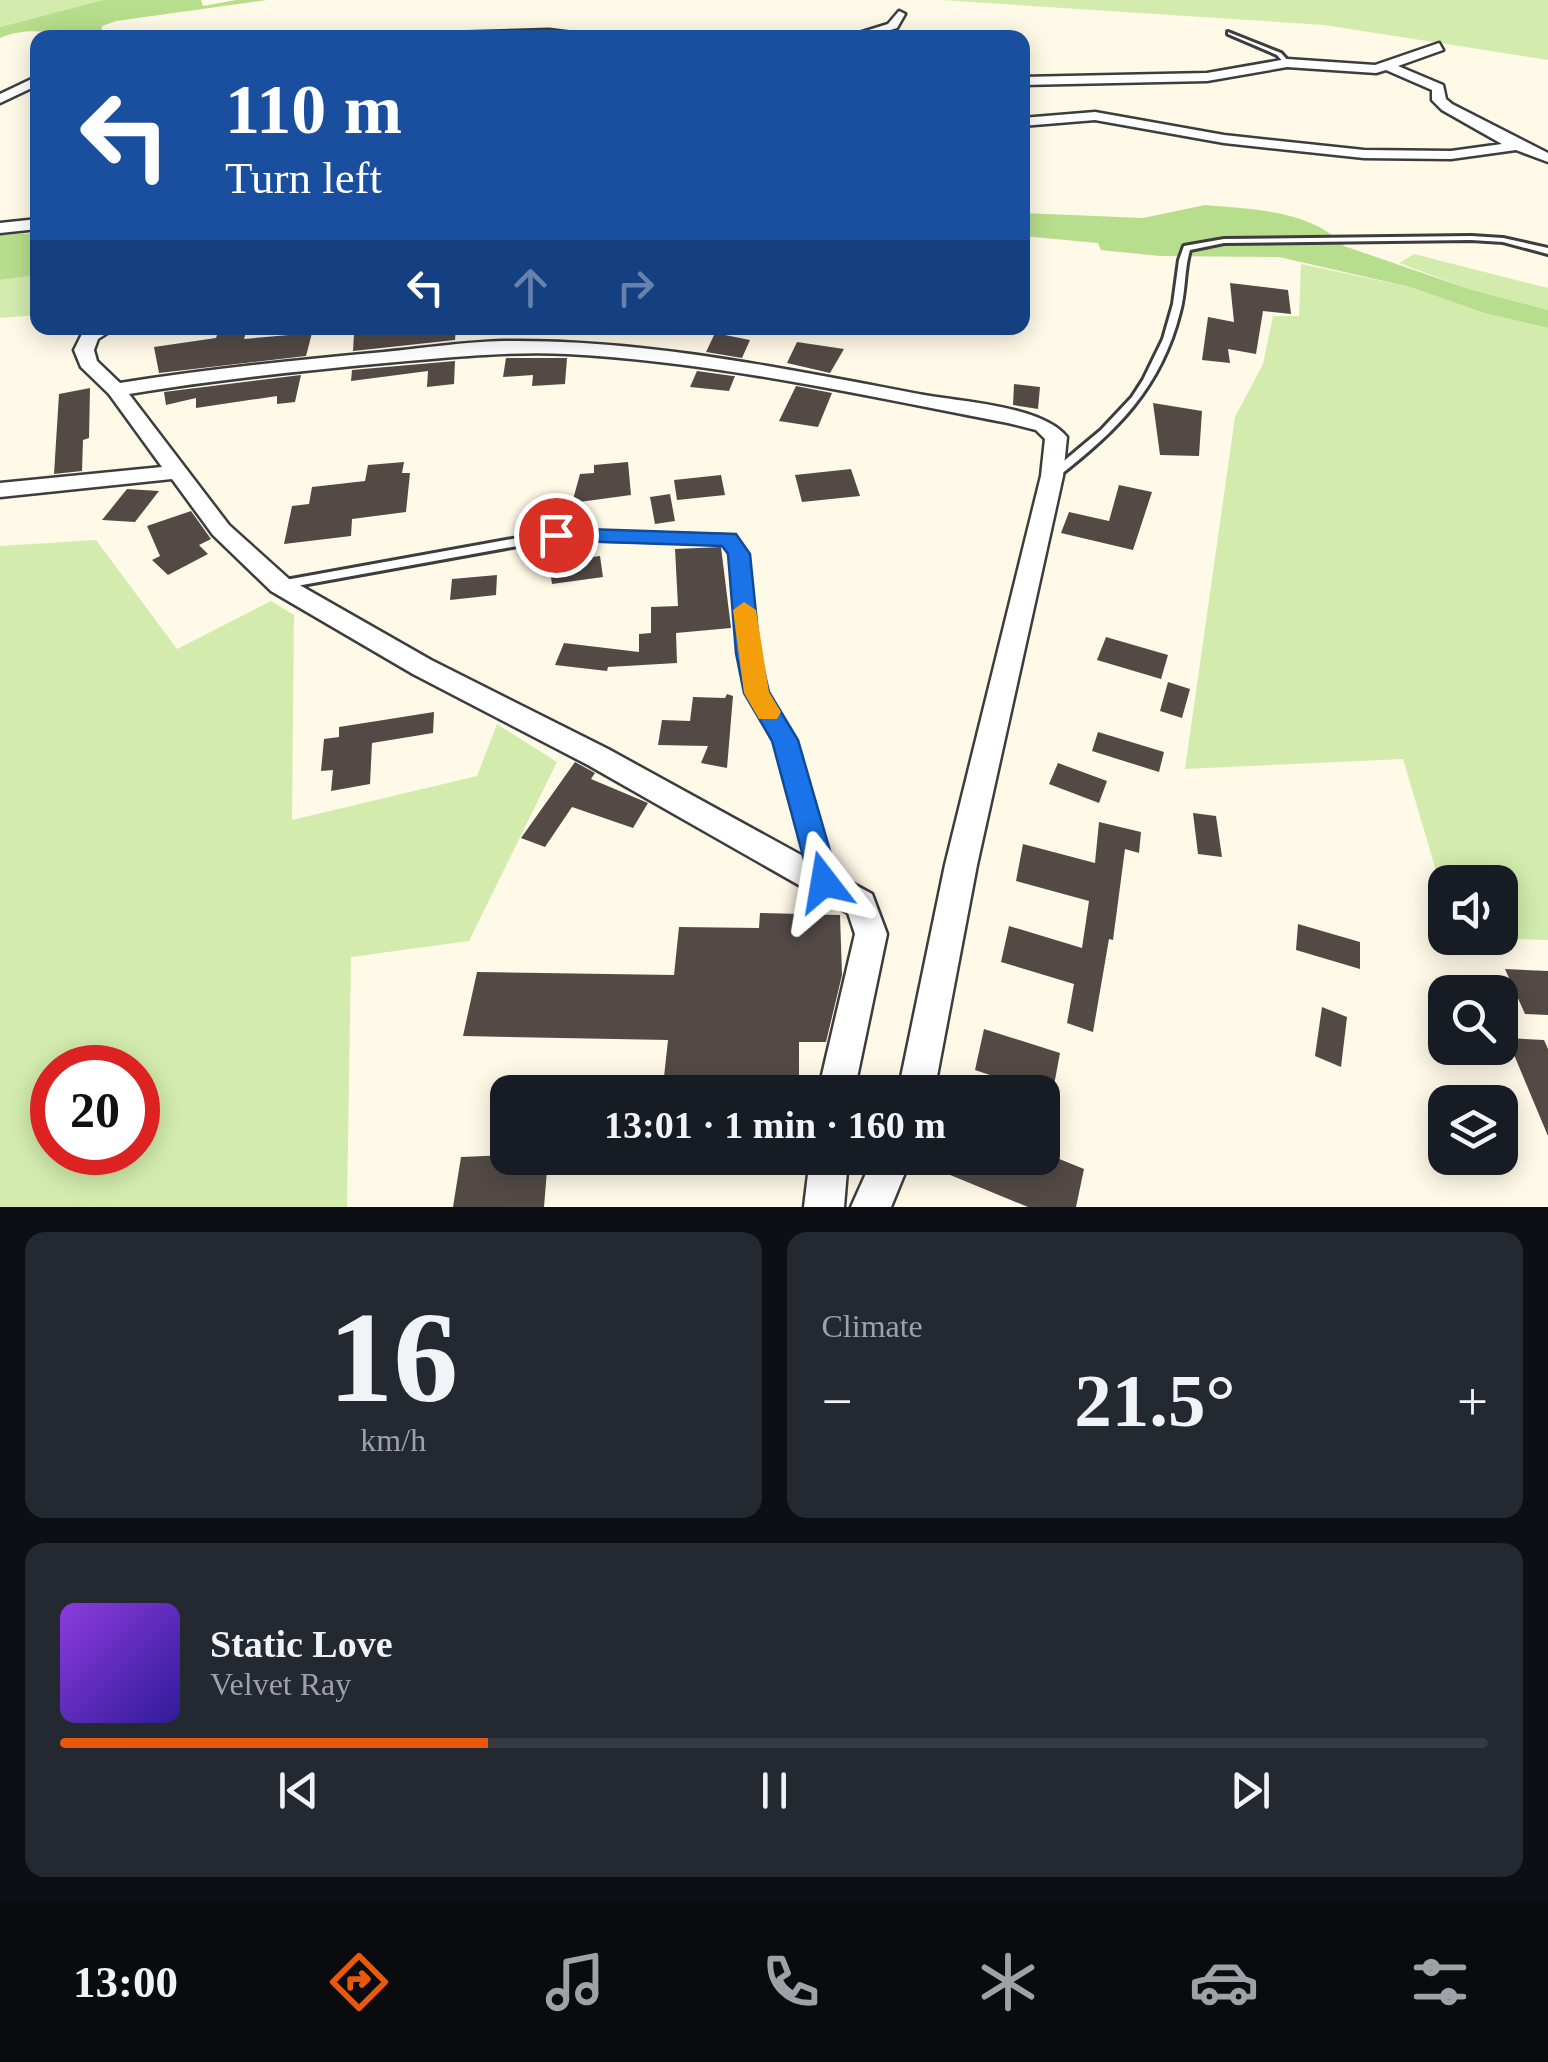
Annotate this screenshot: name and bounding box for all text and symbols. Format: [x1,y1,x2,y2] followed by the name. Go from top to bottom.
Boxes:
[60,70,190,200] icon: left
[225,71,402,148] text: 110 m
[225,153,382,203] text: Turn left
[398,260,453,315] icon: left
[503,260,558,315] icon: ahead
[608,260,663,315] icon: right
[514,493,599,578] pin
[529,508,584,563] icon: arrive
[772,830,876,934] position arrow
[1428,865,1518,1175] map controls
[1428,865,1518,955] button: sound
[1428,975,1518,1065] button: search
[30,1045,160,1175] speed limit sign: 20
[1428,1085,1518,1175] button: layers
[604,1104,946,1146] text: 13:01 · 1 min · 160 m
[328,1285,458,1429] text: 16
[822,1308,923,1344] text: Climate
[1074,1359,1235,1442] text: 21.5°
[822,1371,853,1432] text: −
[1457,1371,1488,1432] text: +
[360,1422,426,1458] text: km/h
[210,1623,393,1665] text: Static Love
[210,1666,351,1702] text: Velvet Ray
[271,1763,326,1818] icon: previous
[747,1763,802,1818] icon: pause
[1223,1763,1278,1818] icon: next
[324,1947,394,2017] icon: directions
[540,1947,610,2017] icon: music
[756,1947,826,2017] icon: phone
[973,1947,1043,2017] icon: climate
[1189,1947,1259,2017] icon: car
[1405,1947,1475,2017] icon: filters
[73,1957,178,2007] text: 13:00

